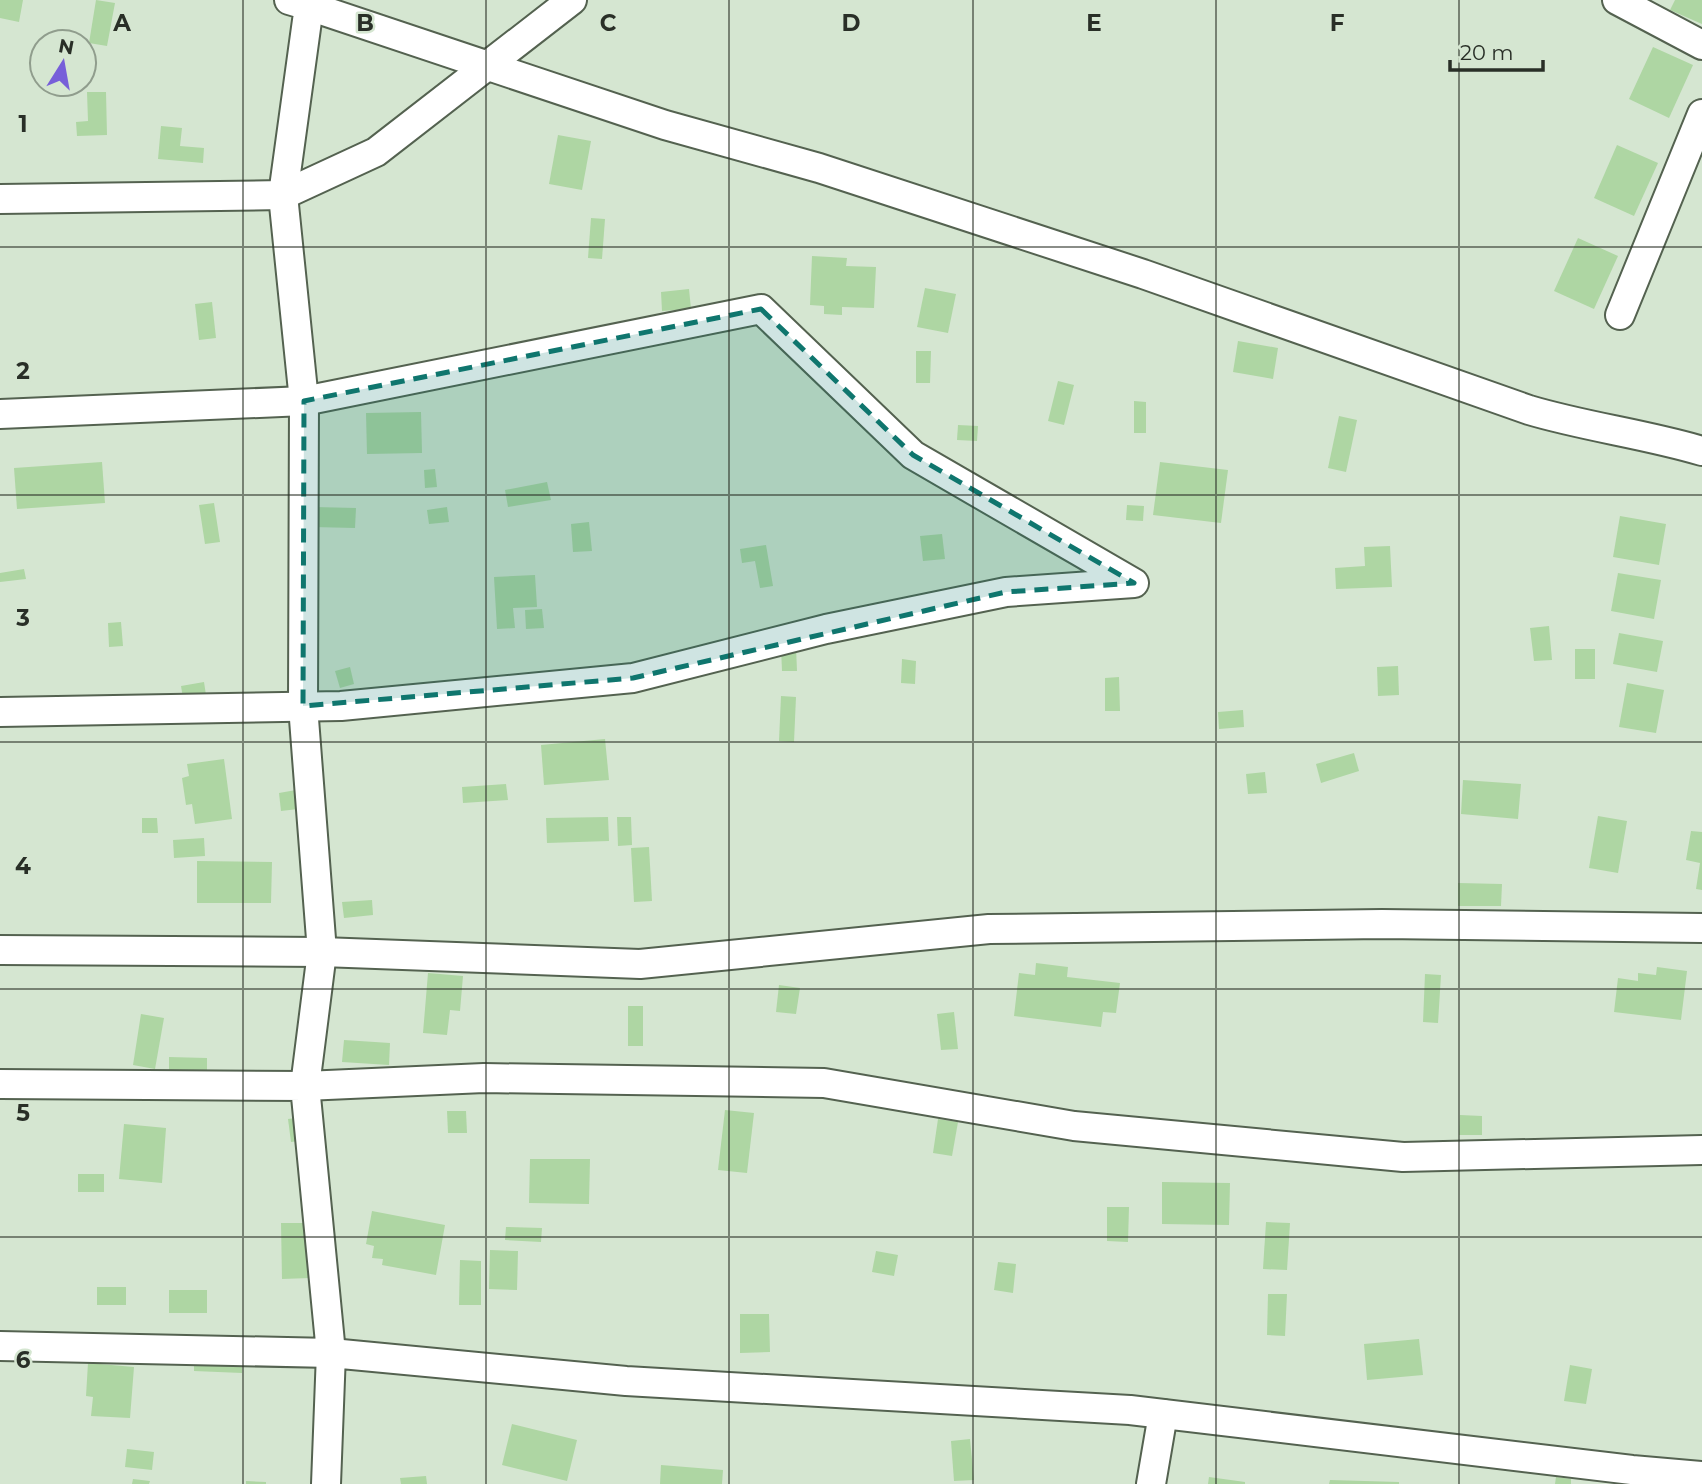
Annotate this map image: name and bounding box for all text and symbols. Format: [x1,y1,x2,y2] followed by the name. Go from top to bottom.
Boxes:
[112,9,131,37] text: A
[356,9,374,37] text: B
[600,9,617,37] text: C
[842,9,861,37] text: D
[1086,9,1102,37] text: E
[1330,9,1345,37] text: F
[28,28,98,98] north arrow
[1450,28,1543,72] scale bar
[56,34,76,60] text: N
[1460,40,1514,65] text: 20 m
[18,110,28,138] text: 1
[16,357,30,385] text: 2
[15,604,30,632] text: 3
[15,852,31,880] text: 4
[16,1099,30,1127] text: 5
[16,1346,31,1374] text: 6

